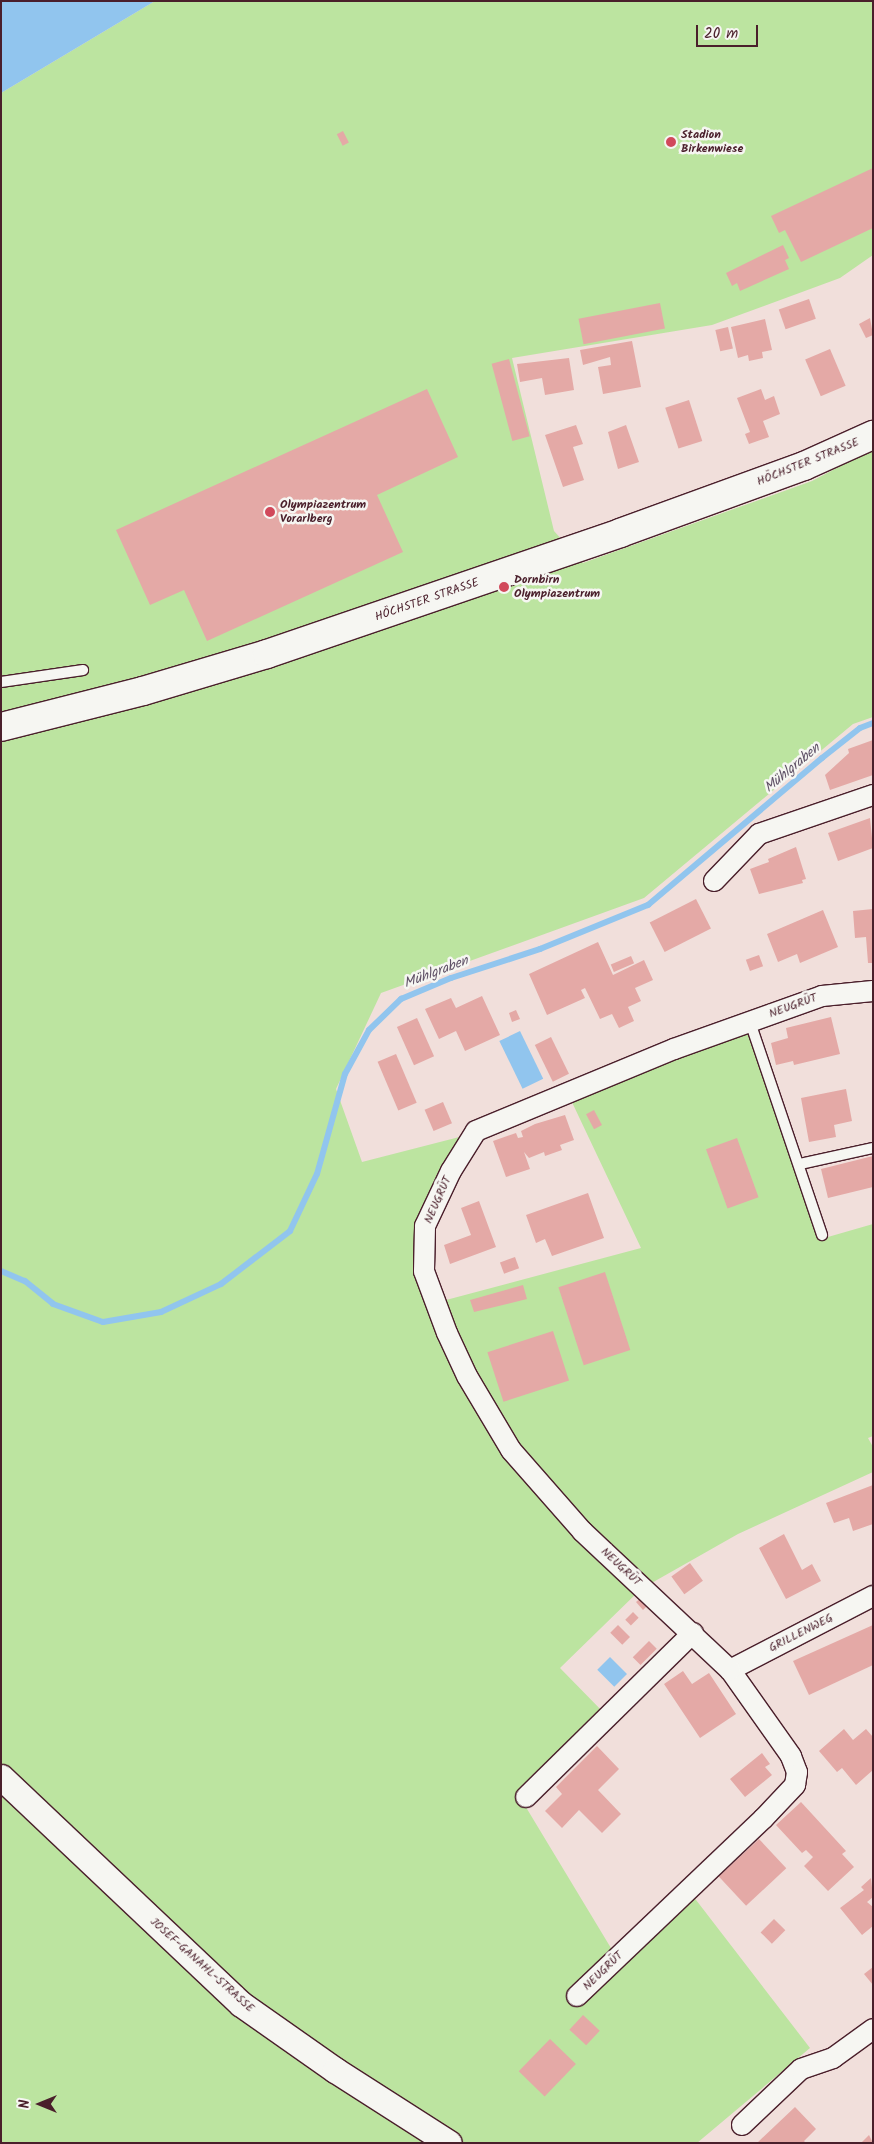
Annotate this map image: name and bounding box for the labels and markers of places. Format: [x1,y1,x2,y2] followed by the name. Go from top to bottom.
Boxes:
[681,128,743,156] place label: Stadion Birkenwiese
[665,136,677,148] marker: Stadion Birkenwiese
[280,498,366,526] place label: Olympiazentrum Vorarlberg
[264,506,276,518] marker: Olympiazentrum Vorarlberg
[514,573,600,601] place label: Dornbirn Olympiazentrum
[498,581,510,593] marker: Dornbirn Olympiazentrum

